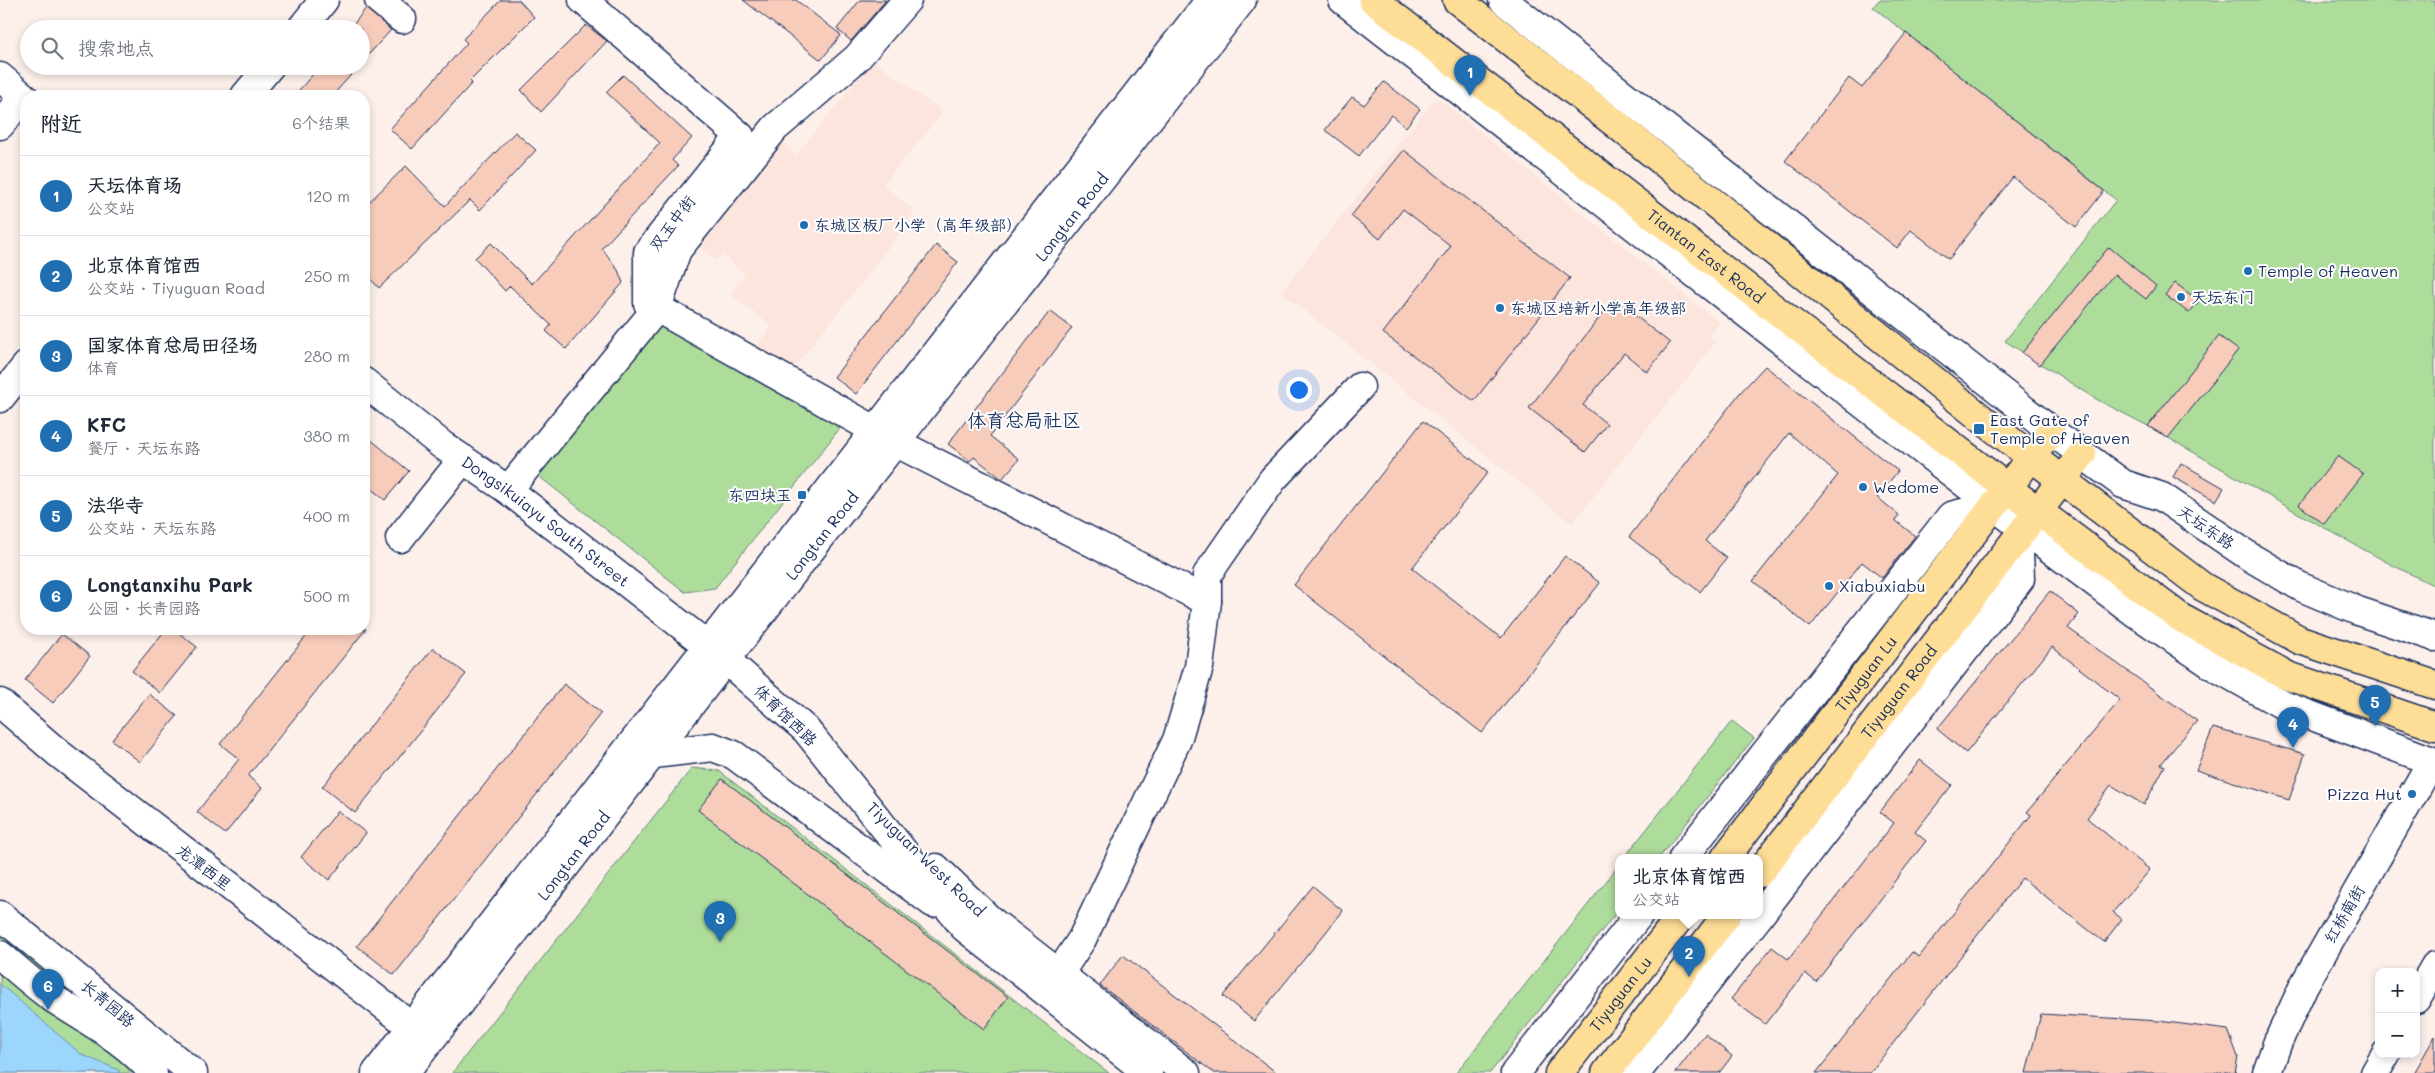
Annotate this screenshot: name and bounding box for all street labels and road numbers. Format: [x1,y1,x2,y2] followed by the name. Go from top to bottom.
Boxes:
[1030,168,1113,265] street label: Longtan Road
[644,191,699,255] street label: 双玉中街
[1643,204,1769,308] street label: Tiantan East Road
[458,451,634,591] street label: Dongsikuiayu South Street
[780,487,863,584] street label: Longtan Road
[2174,500,2239,553] street label: 天坛东路
[1830,631,1901,715] street label: Tiyuguan Lu
[1856,640,1941,742] street label: Tiyuguan Road
[750,679,822,750] street label: 体育馆西路
[863,797,990,921] street label: Tiyuguan West Road
[532,807,614,904] street label: Longtan Road
[173,839,236,895] street label: 龙潭西里
[2318,881,2369,947] street label: 红桥南街
[1584,952,1656,1036] street label: Tiyuguan Lu
[77,974,140,1031] street label: 长青园路

